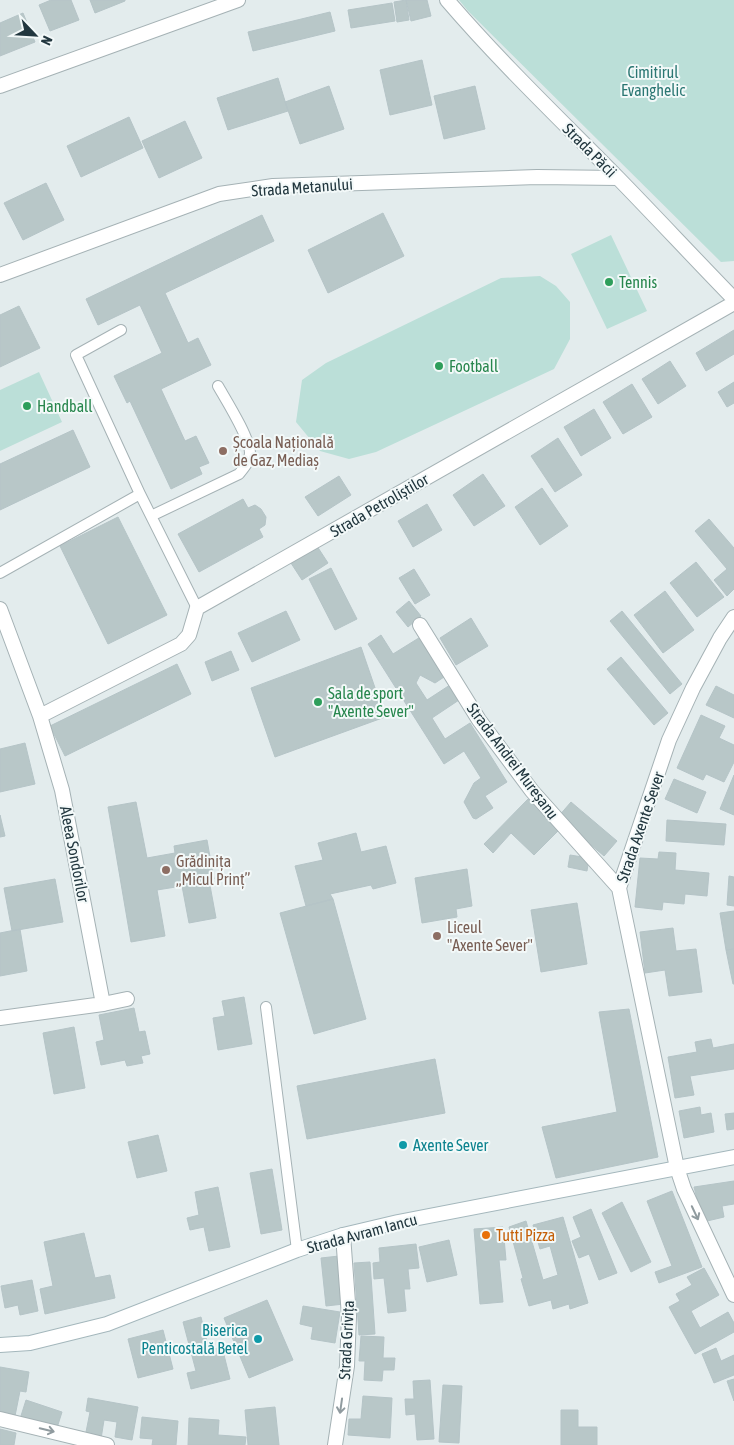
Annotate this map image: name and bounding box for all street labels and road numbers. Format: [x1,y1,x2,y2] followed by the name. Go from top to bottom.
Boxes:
[559,119,621,181] street label: Strada Păcii
[251,174,353,200] street label: Strada Metanului
[327,469,432,541] street label: Strada Petroliștilor
[463,700,562,823] street label: Strada Andrei Mureșanu
[613,769,667,885] street label: Strada Axente Sever
[57,804,93,904] street label: Aleea Sondorilor
[305,1210,419,1256] street label: Strada Avram Iancu
[335,1300,358,1380] street label: Strada Grivița

